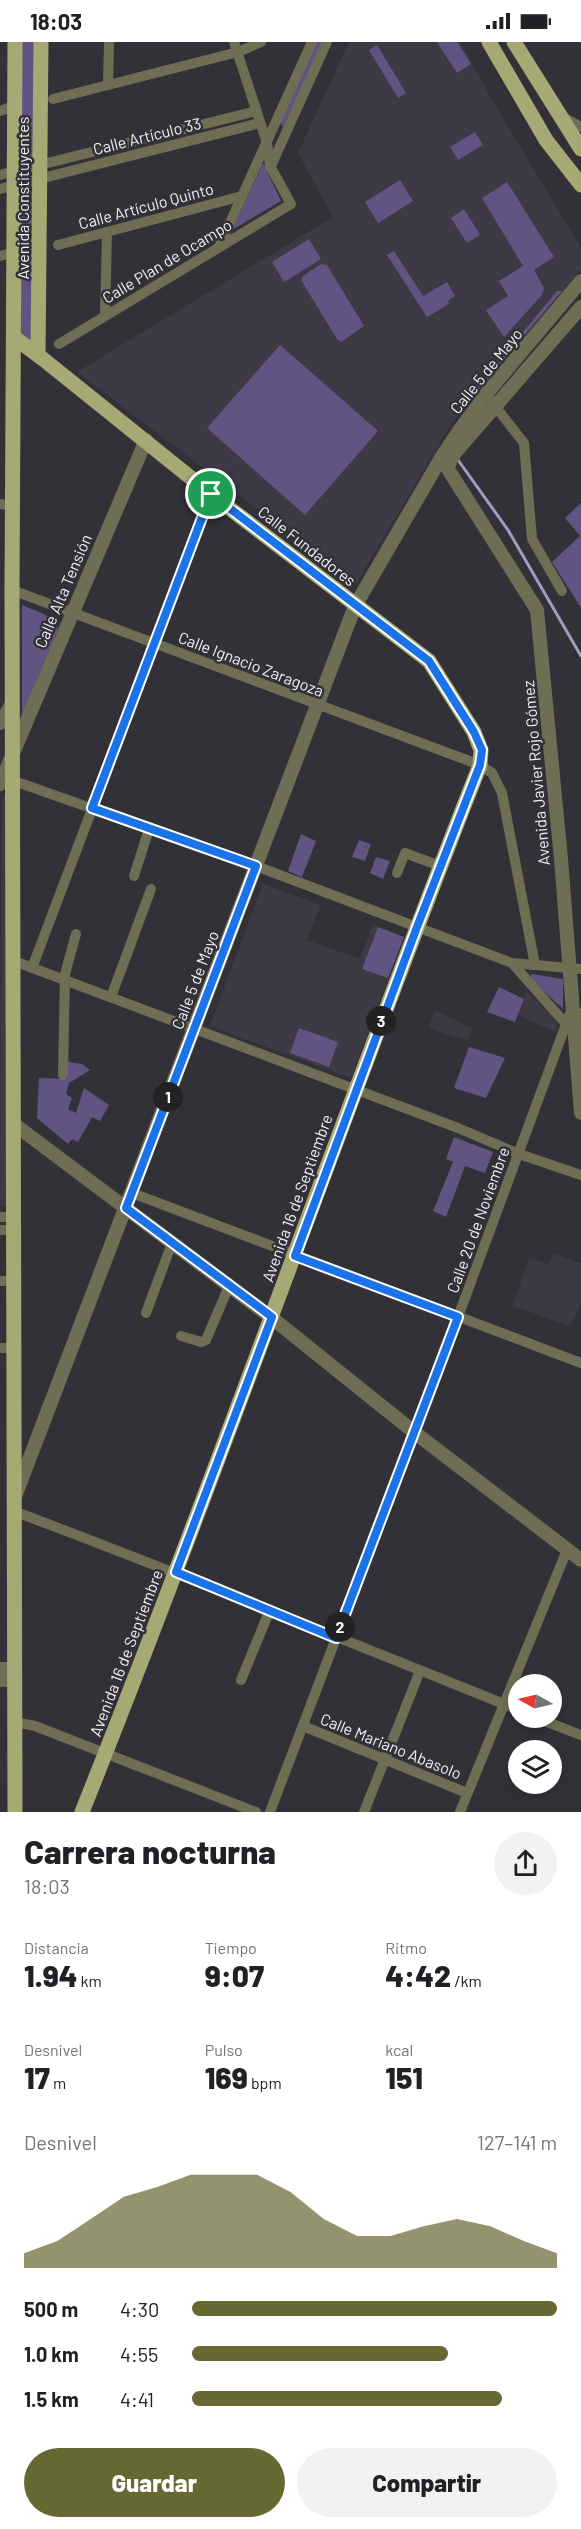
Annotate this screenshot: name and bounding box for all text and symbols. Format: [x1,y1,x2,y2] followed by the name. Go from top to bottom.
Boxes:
[30,8,82,34] text: 18:03
[91,113,203,158] street label: Calle Artículo 33
[13,117,32,279] street label: Avenida Constituyentes
[76,178,216,233] street label: Calle Artículo Quinto
[99,214,235,307] street label: Calle Plan de Ocampo
[445,324,526,417] street label: Calle 5 de Mayo
[185,468,236,519] pin
[194,477,227,510] icon: arrive
[255,501,360,590] street label: Calle Fundadores
[30,531,95,650] street label: Calle Alta Tensión
[176,627,327,700] street label: Calle Ignacio Zaragoza
[518,680,553,866] street label: Avenida Javier Rojo Gómez
[167,928,222,1032] street label: Calle 5 de Mayo
[366,1006,396,1036] pin: 3
[377,1011,385,1030] text: 3
[153,1082,183,1112] pin: 1
[165,1087,171,1106] text: 1
[257,1112,336,1284] street label: Avenida 16 de Septiembre
[442,1144,513,1295] street label: Calle 20 de Noviembre
[85,1567,166,1739] street label: Avenida 16 de Septiembre
[325,1612,355,1642] pin: 2
[336,1617,344,1636] text: 2
[508,1674,562,1728] north arrow
[508,1674,562,1794] map controls
[318,1709,464,1783] street label: Calle Mariano Abasolo
[508,1740,562,1794] button: layers
[24,1831,276,1871] text: Carrera nocturna
[494,1832,557,1895] button: share
[24,1874,70,1898] text: 18:03
[24,1938,89,1957] text: Distancia
[205,1938,257,1957] text: Tiempo
[385,1938,427,1957] text: Ritmo
[24,1957,77,1993] text: 1.94
[205,1957,264,1993] text: 9:07
[385,1957,451,1993] text: 4:42
[77,1971,102,1990] text: km
[451,1971,482,1990] text: /km
[24,2040,82,2059] text: Desnivel
[205,2040,243,2059] text: Pulso
[385,2040,413,2059] text: kcal
[24,2059,50,2095] text: 17
[205,2059,248,2095] text: 169
[385,2059,423,2095] text: 151
[50,2073,66,2092] text: m
[248,2073,282,2092] text: bpm
[24,2130,97,2154] text: Desnivel
[477,2130,557,2154] text: 127–141 m
[24,2297,78,2321] text: 500 m
[120,2297,159,2321] text: 4:30
[24,2342,79,2366] text: 1.0 km
[120,2342,158,2366] text: 4:55
[24,2387,79,2411] text: 1.5 km
[120,2387,154,2411] text: 4:41
[24,2448,285,2517] button: Guardar
[297,2448,557,2517] button: Compartir

